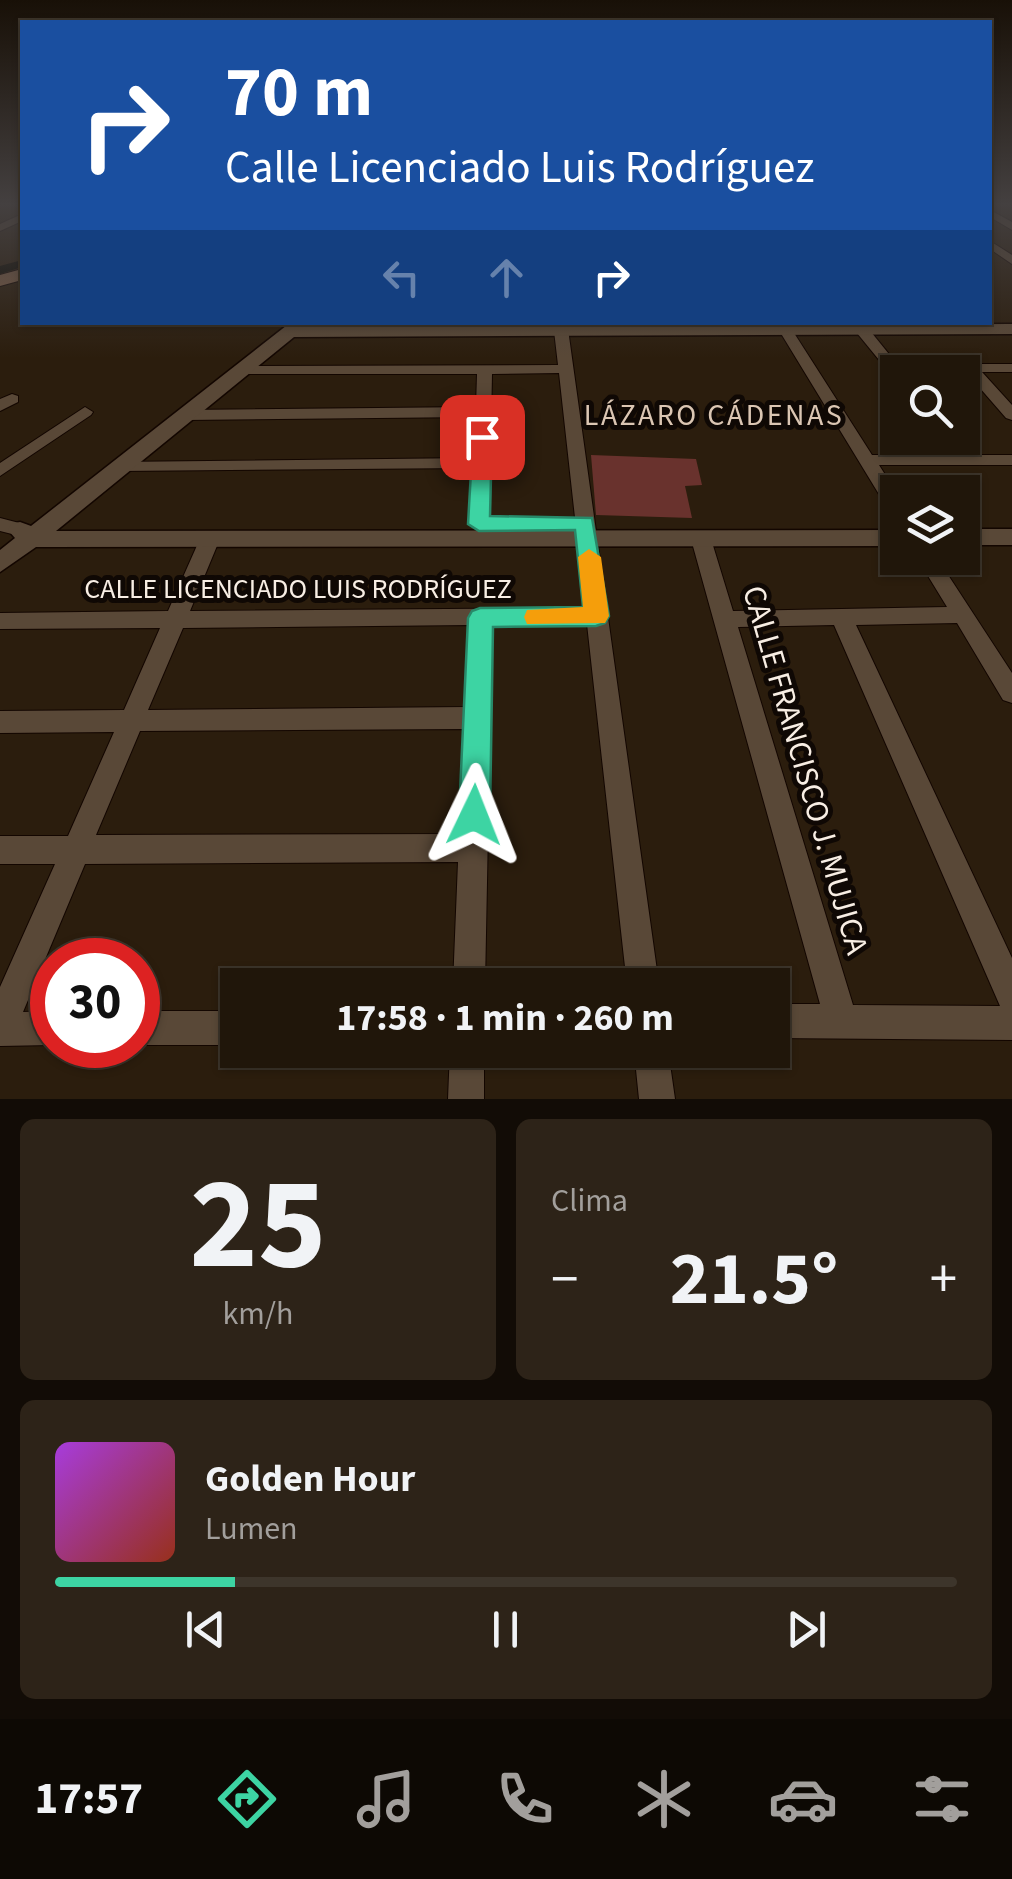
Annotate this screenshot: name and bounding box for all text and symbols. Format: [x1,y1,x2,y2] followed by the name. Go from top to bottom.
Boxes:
[225,43,373,143] text: 70 m
[60,60,190,190] icon: right
[225,136,814,200] text: Calle Licenciado Luis Rodríguez
[374,250,429,305] icon: left
[479,250,534,305] icon: ahead
[584,250,639,305] icon: right
[880,355,980,575] map controls
[880,355,980,455] button: search
[584,394,844,437] district label: LÁZARO CÁDENAS
[440,395,525,480] pin
[455,410,510,465] icon: arrive
[880,475,980,575] button: layers
[84,569,512,609] street label: CALLE LICENCIADO LUIS RODRÍGUEZ
[730,580,880,960] street label: CALLE FRANCISCO J. MUJICA
[422,763,526,867] position arrow
[30,938,160,1068] speed limit sign: 30
[336,991,674,1045] text: 17:58 · 1 min · 260 m
[189,1133,327,1318] text: 25
[551,1178,628,1224] text: Clima
[670,1226,838,1333] text: 21.5°
[551,1241,578,1319] text: −
[930,1241,957,1319] text: +
[223,1291,293,1337] text: km/h
[205,1452,415,1506] text: Golden Hour
[205,1506,298,1552] text: Lumen
[178,1602,233,1657] icon: previous
[478,1602,533,1657] icon: pause
[779,1602,834,1657] icon: next
[212,1764,282,1834] icon: directions
[351,1764,421,1834] icon: music
[490,1764,560,1834] icon: phone
[629,1764,699,1834] icon: climate
[768,1764,838,1834] icon: car
[907,1764,977,1834] icon: filters
[35,1767,143,1831] text: 17:57

